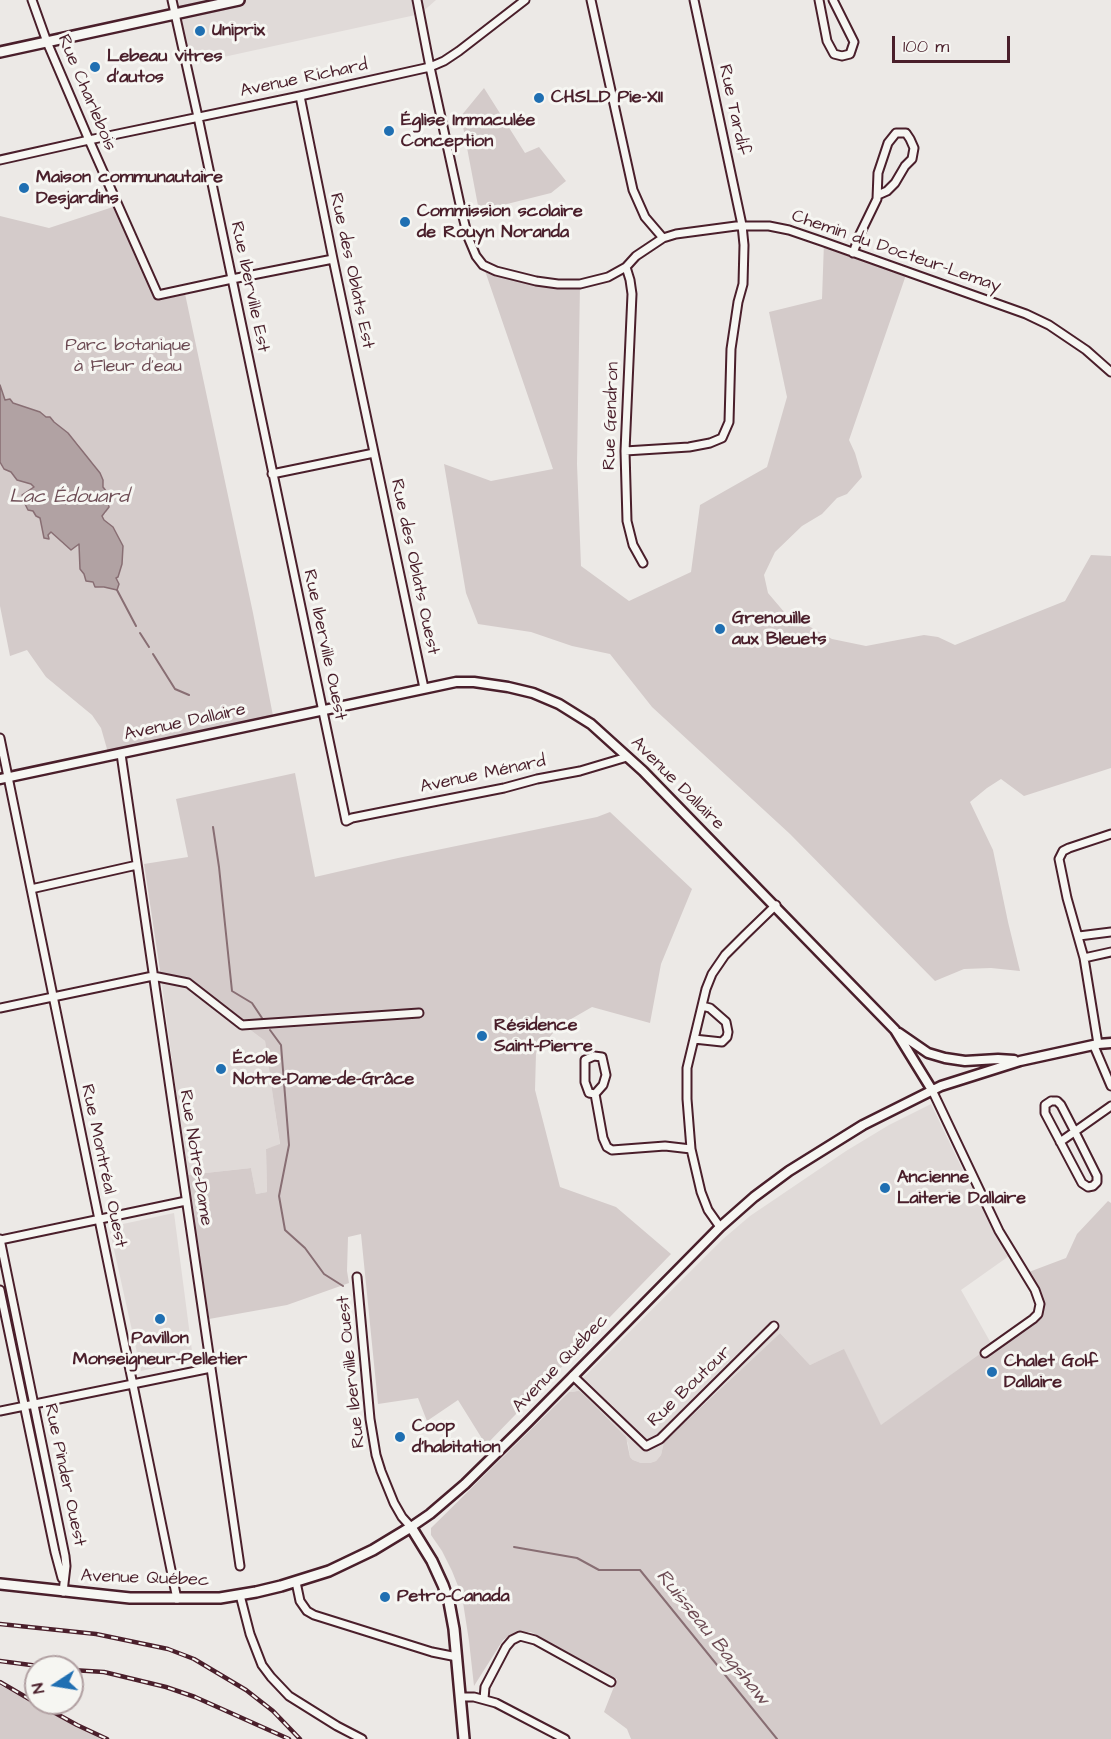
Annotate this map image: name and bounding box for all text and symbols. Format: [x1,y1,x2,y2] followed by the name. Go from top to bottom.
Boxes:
[212,20,265,42] place label: Uniprix
[193,24,207,38] marker: Uniprix
[895,24,1014,62] scale bar
[52,32,120,154] street label: Rue Charlebois
[903,34,949,59] text: 100 m
[107,46,223,88] place label: Lebeau vitres d'autos
[238,55,370,103] street label: Avenue Richard
[88,60,102,74] marker: Lebeau vitres d'autos
[713,63,753,157] street label: Rue Tardif
[551,87,663,109] place label: CHSLD Pie-XII
[532,91,546,105] marker: CHSLD Pie-XII
[401,110,535,152] place label: Église Immaculée Conception
[382,124,396,138] marker: Église Immaculée Conception
[36,167,223,210] place label: Maison communautaire Desjardins
[17,181,31,195] marker: Maison communautaire Desjardins
[324,191,378,351] street label: Rue des Oblats Est
[417,201,583,244] place label: Commission scolaire de Rouyn Noranda
[788,206,1004,298] street label: Chemin du Docteur-Lemay
[398,215,412,229] marker: Commission scolaire de Rouyn Noranda
[225,220,273,354] street label: Rue Iberville Est
[65,335,191,378] park label: Parc botanique à Fleur d'eau
[599,361,625,471] street label: Rue Gendron
[385,477,443,657] street label: Rue des Oblats Ouest
[9,486,129,510] water label: Lac Édouard
[297,568,351,722] street label: Rue Iberville Ouest
[732,608,827,650] place label: Grenouille aux Bleuets
[713,622,727,636] marker: Grenouille aux Bleuets
[122,700,248,746] street label: Avenue Dallaire
[626,733,728,835] street label: Avenue Dallaire
[418,751,548,799] street label: Avenue Ménard
[494,1015,593,1058] place label: Résidence Saint-Pierre
[475,1029,489,1043] marker: Résidence Saint-Pierre
[233,1048,414,1090] place label: École Notre-Dame-de-Grâce
[214,1062,228,1076] marker: École Notre-Dame-de-Grâce
[75,1082,131,1250] street label: Rue Montréal Ouest
[174,1088,216,1228] street label: Rue Notre-Dame
[897,1167,1026,1210] place label: Ancienne Laiterie Dallaire
[878,1181,892,1195] marker: Ancienne Laiterie Dallaire
[333,1295,371,1449] street label: Rue Iberville Ouest
[509,1310,613,1418] street label: Avenue Québec
[153,1312,167,1326] marker: Pavillon Monseigneur-Pelletier
[73,1328,247,1370] place label: Pavillon Monseigneur-Pelletier
[644,1342,736,1432] street label: Rue Boutour
[1004,1351,1098,1394] place label: Chalet Golf Dallaire
[985,1365,999,1379] marker: Chalet Golf Dallaire
[38,1402,90,1548] street label: Rue Pinder Ouest
[412,1416,501,1458] place label: Coop d'habitation
[393,1430,407,1444] marker: Coop d'habitation
[650,1565,774,1711] water label: Ruisseau Bagshaw
[80,1566,210,1592] street label: Avenue Québec
[397,1586,510,1608] place label: Petro-Canada
[378,1590,392,1604] marker: Petro-Canada
[24,1655,84,1715] north arrow
[27,1681,50,1696] text: N

